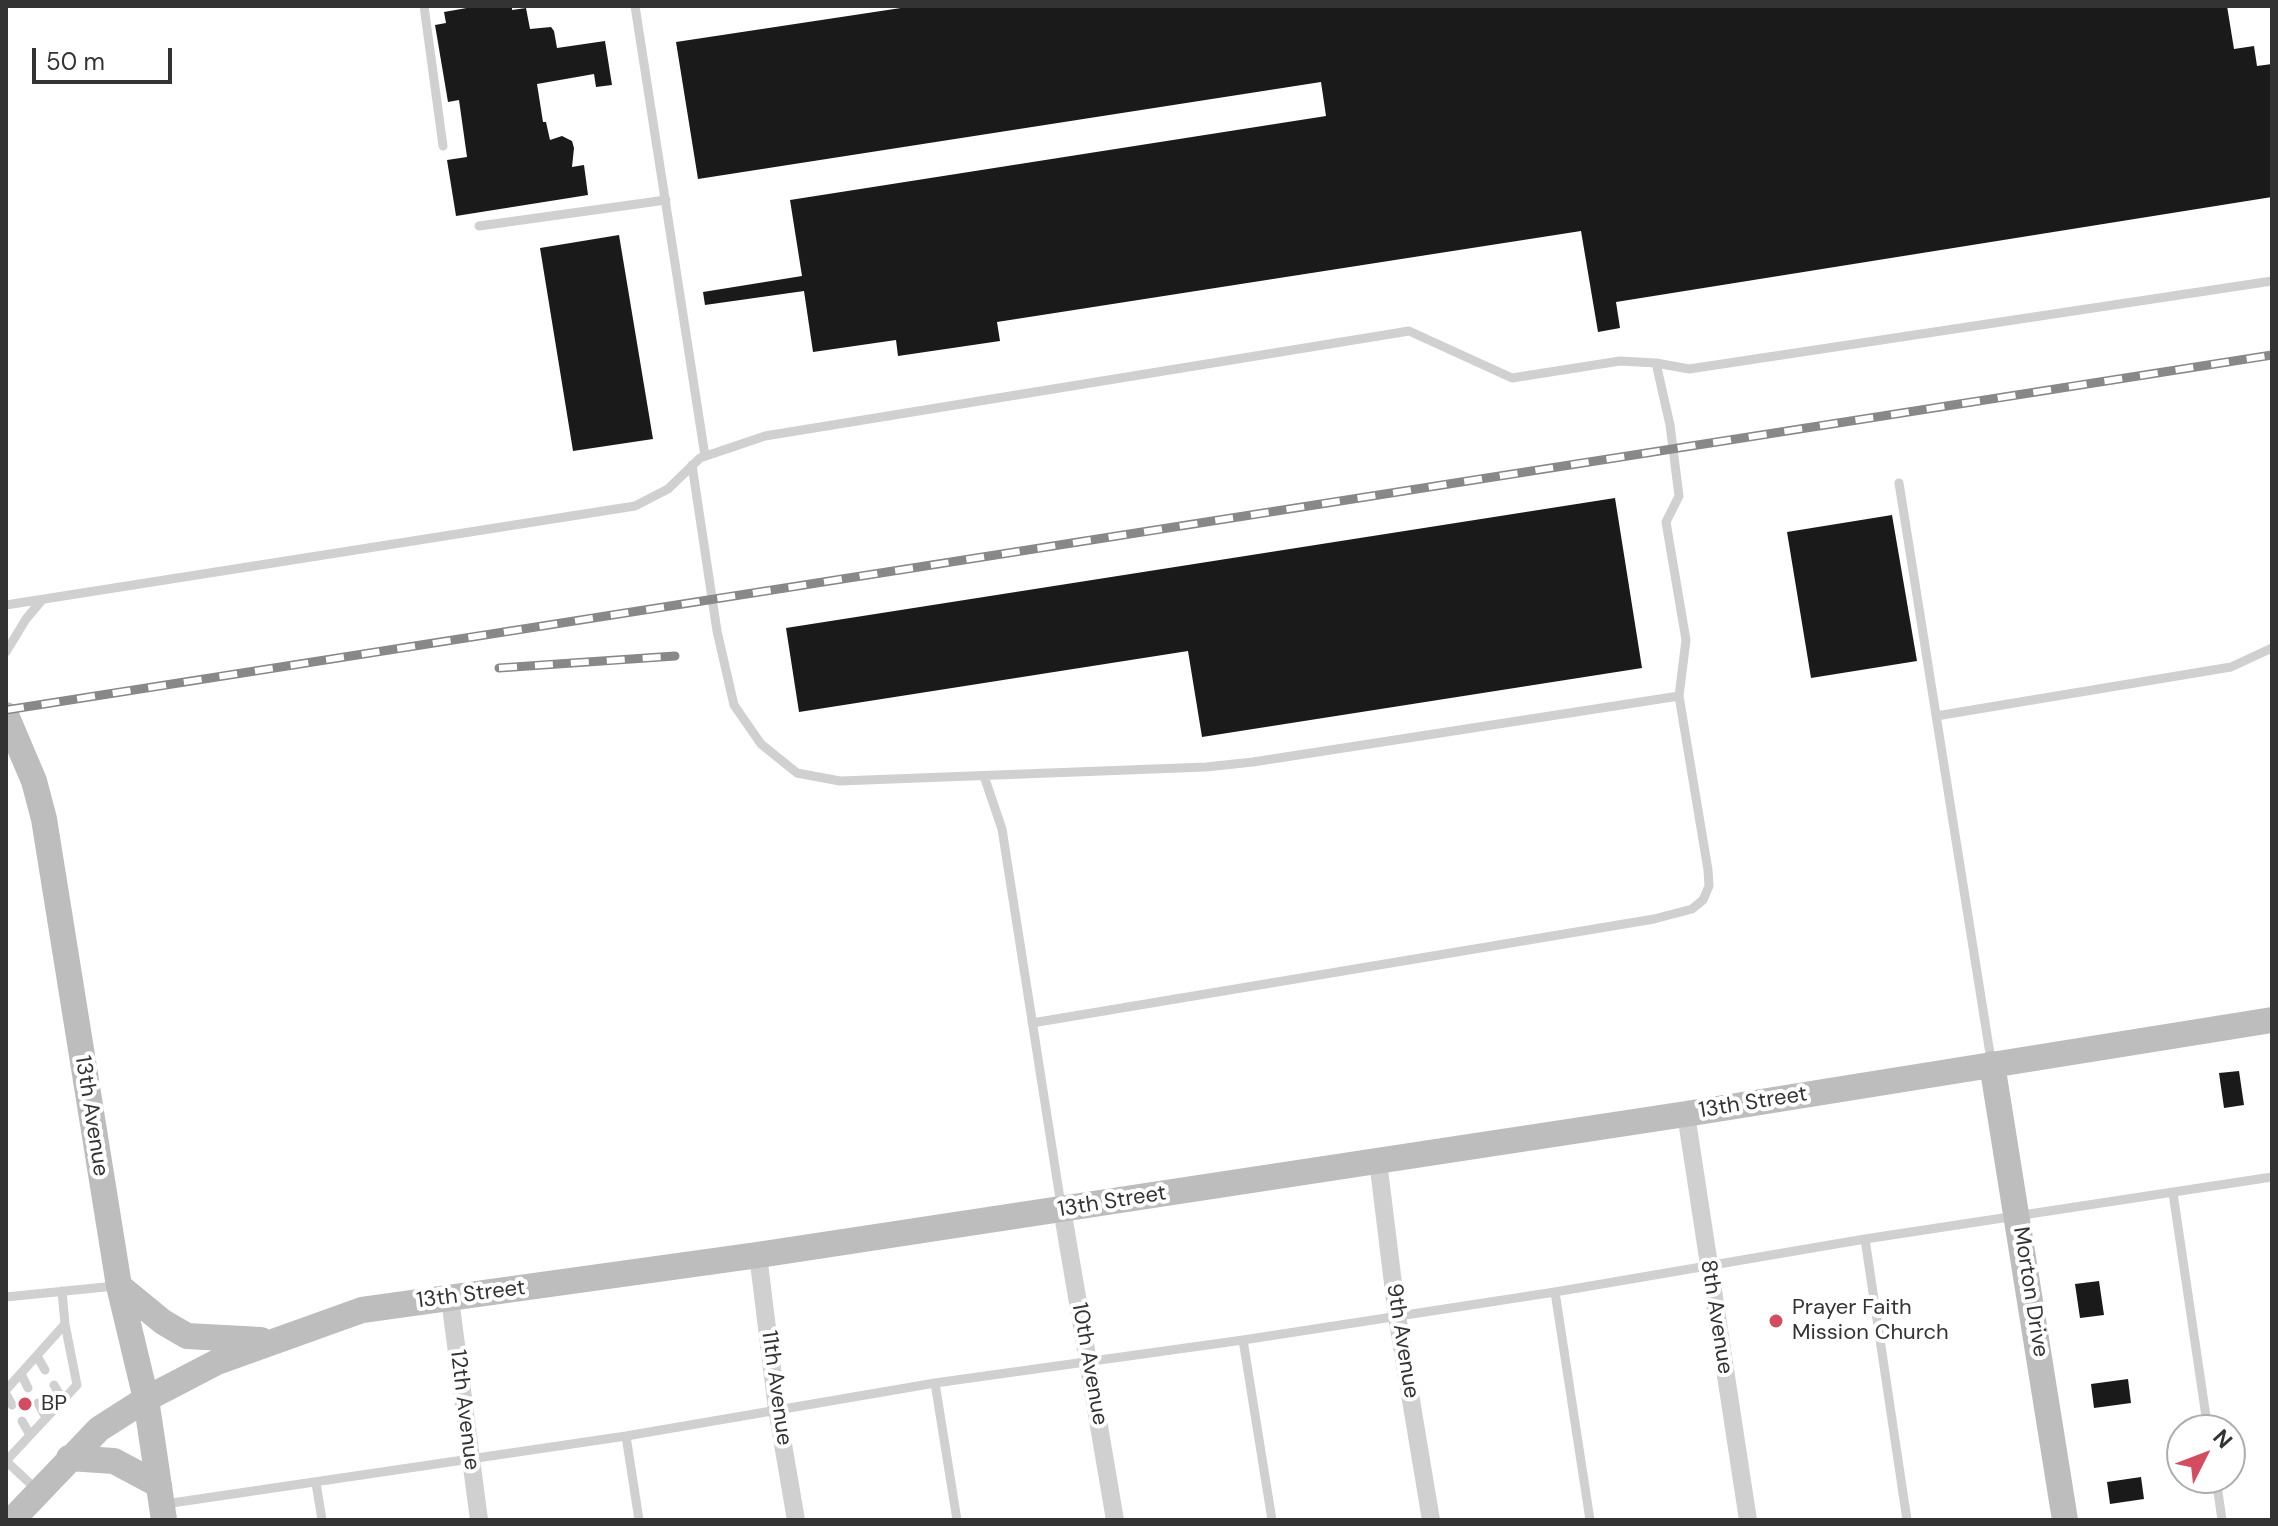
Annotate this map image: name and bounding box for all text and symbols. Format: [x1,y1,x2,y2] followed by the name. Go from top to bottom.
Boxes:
[36,32,176,82] scale bar
[46,46,105,77] text: 50 m
[68,1054,114,1178] street label: 13th Avenue
[1697,1081,1809,1125] street label: 13th Street
[1056,1180,1168,1224] street label: 13th Street
[2007,1225,2053,1359] street label: Morton Drive
[1694,1258,1738,1376] street label: 8th Avenue
[415,1275,527,1315] street label: 13th Street
[1380,1282,1424,1400] street label: 9th Avenue
[1792,1295,1949,1346] place label: Prayer Faith Mission Church
[1065,1301,1113,1427] street label: 10th Avenue
[1767,1312,1785,1330] marker: Prayer Faith Mission Church
[755,1329,797,1447] street label: 11th Avenue
[443,1348,485,1472] street label: 12th Avenue
[41,1391,67,1417] place label: BP
[16,1395,34,1413] marker: BP
[2166,1414,2246,1494] north arrow
[2207,1423,2239,1455] text: N

